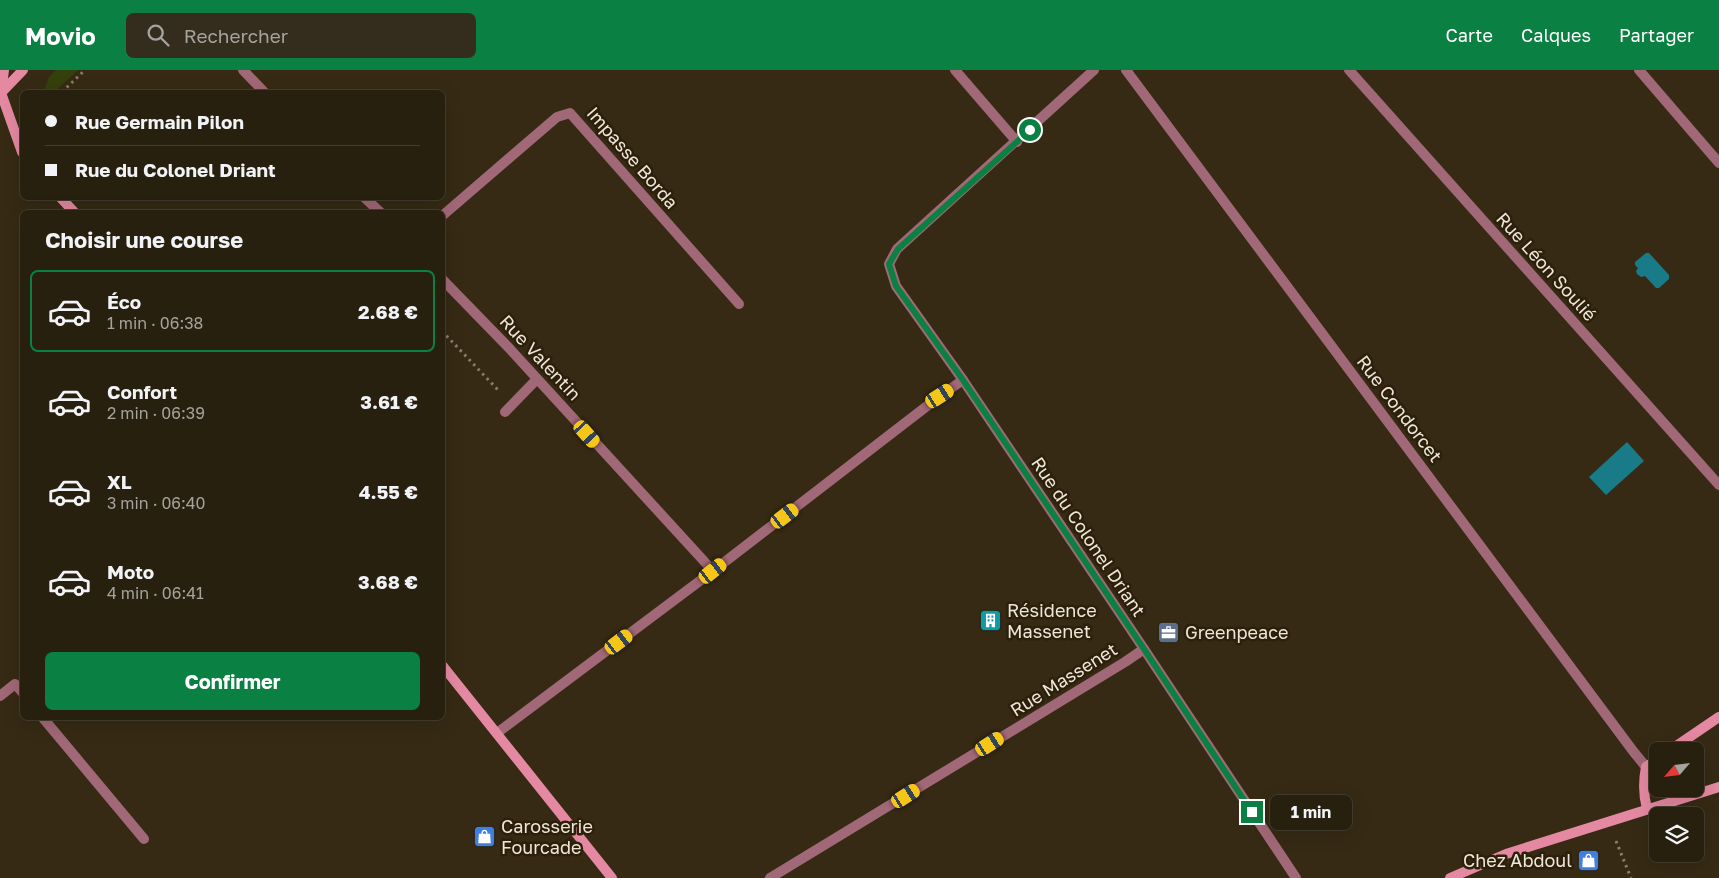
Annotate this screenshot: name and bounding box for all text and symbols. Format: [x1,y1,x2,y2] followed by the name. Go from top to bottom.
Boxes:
[126,13,476,58] search box
[25,21,96,50] text: Movio
[144,21,172,49] icon: search
[184,24,288,47] text: Rechercher
[1446,24,1493,46] text: Carte
[1521,24,1591,46] text: Calques
[1619,24,1694,46] text: Partager
[583,102,683,213] street label: Impasse Borda
[75,110,244,133] text: Rue Germain Pilon
[1019,119,1041,141] route start
[75,158,276,181] text: Rue du Colonel Driant
[1492,207,1601,325] street label: Rue Léon Soulié
[45,226,243,253] text: Choisir une course
[47,289,92,334] icon: car
[107,290,141,313] text: Éco
[358,300,418,323] text: 2.68 €
[496,310,586,405] street label: Rue Valentin
[107,313,203,333] text: 1 min · 06:38
[1353,351,1447,466] street label: Rue Condorcet
[47,379,92,424] icon: car
[107,380,177,403] text: Confort
[923,382,956,410] car
[360,390,418,413] text: 3.61 €
[107,403,205,423] text: 2 min · 06:39
[571,418,602,450] car
[1027,452,1151,621] street label: Rue du Colonel Driant
[47,469,92,514] icon: car
[107,470,132,493] text: XL
[359,480,418,503] text: 4.55 €
[107,493,206,513] text: 3 min · 06:40
[768,501,801,531] car
[696,556,729,586] car
[47,559,92,604] icon: car
[107,560,154,583] text: Moto
[358,570,418,593] text: 3.68 €
[107,583,204,603] text: 4 min · 06:41
[1007,599,1097,642] place label: Résidence Massenet
[979,609,1003,633] building icon: Résidence Massenet
[1157,621,1181,645] office icon: Greenpeace
[1185,621,1288,643] place label: Greenpeace
[602,627,635,657] car
[1006,638,1121,721] street label: Rue Massenet
[45,652,420,710] button: Confirmer
[973,730,1006,758] car
[1649,742,1704,798] north arrow
[1649,742,1704,862] map controls
[889,782,922,810] car
[1270,794,1352,830] callout: 1 min
[1241,801,1263,823] route end
[1291,802,1331,822] text: 1 min
[1649,807,1704,862] button: layers
[501,815,593,858] place label: Carosserie Fourcade
[473,825,497,849] shop icon: Carosserie Fourcade
[1463,849,1572,871] place label: Chez Abdoul
[1576,849,1600,873] shop icon: Chez Abdoul

